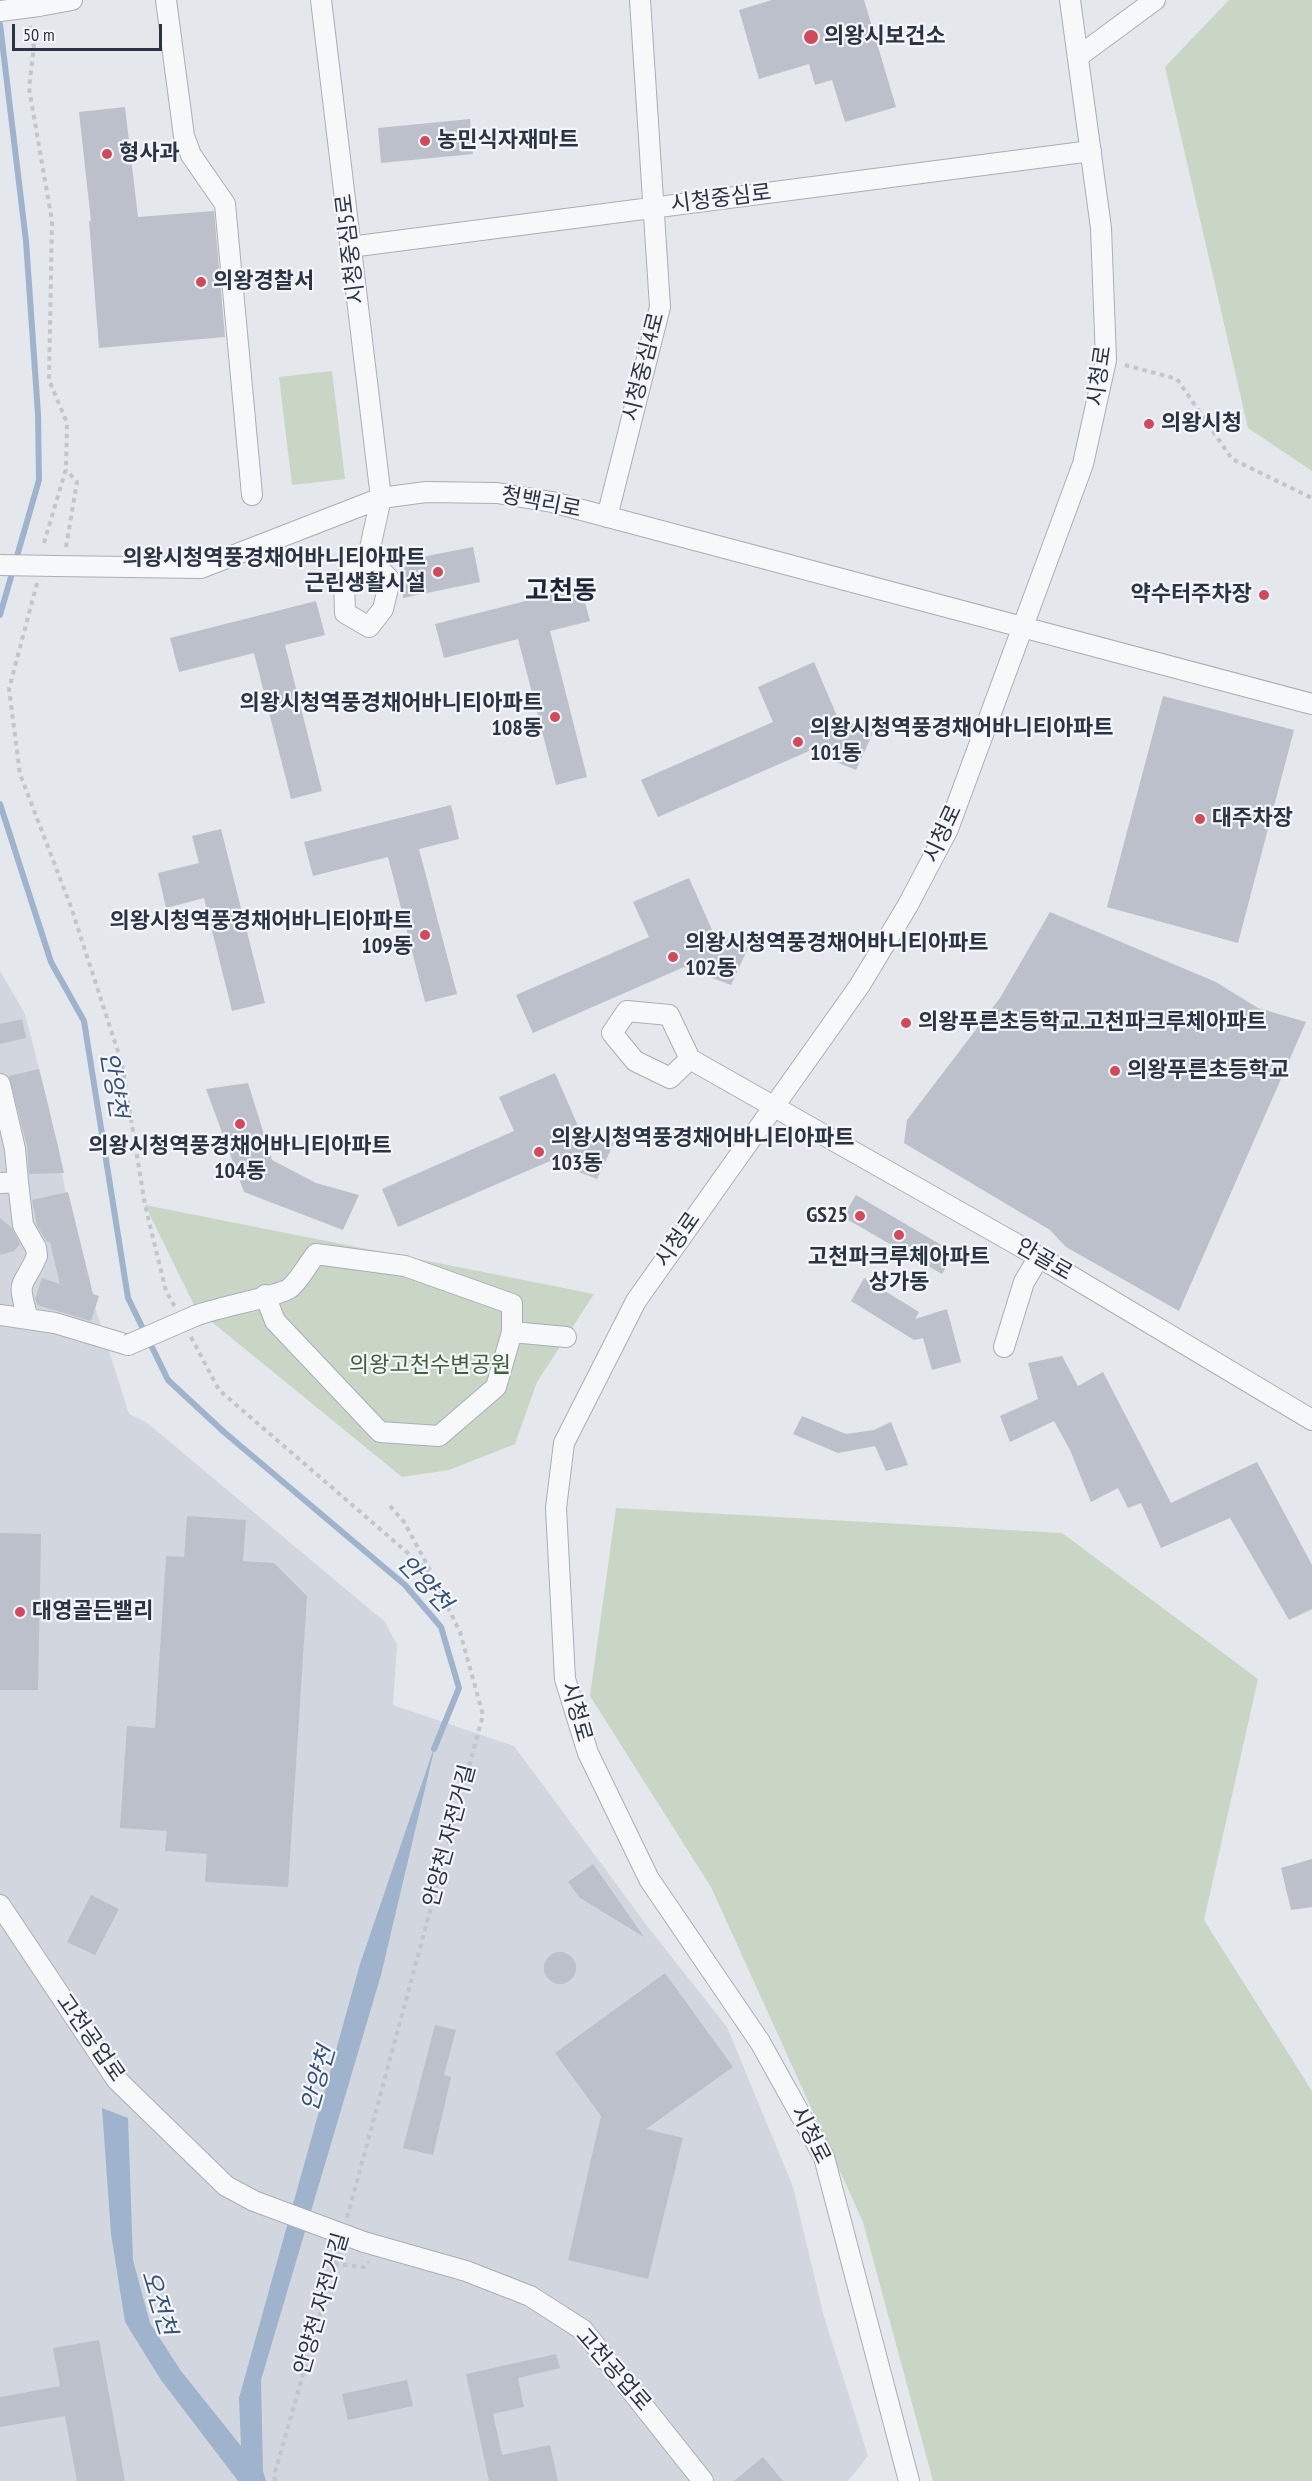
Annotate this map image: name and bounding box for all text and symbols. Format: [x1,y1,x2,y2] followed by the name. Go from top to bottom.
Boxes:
[15,12,165,50] scale bar
[23,23,55,46] text: 50 m
[824,24,945,50] place label: 의왕시보건소
[802,28,820,46] marker: 의왕시보건소
[437,128,579,154] place label: 농민식자재마트
[418,134,432,148] marker: 농민식자재마트
[119,141,180,167] place label: 형사과
[100,147,114,161] marker: 형사과
[669,180,773,218] street label: 시청중심로
[331,192,371,306] street label: 시청중심5로
[213,269,314,295] place label: 의왕경찰서
[194,275,208,289] marker: 의왕경찰서
[618,310,670,424] street label: 시청중심4로
[1083,344,1117,408] street label: 시청로
[1161,411,1242,437] place label: 의왕시청
[1142,417,1156,431] marker: 의왕시청
[499,482,583,524] street label: 청백리로
[122,546,426,598] place label: 의왕시청역풍경채어바니티아파트 근린생활시설
[431,565,445,579] marker: 의왕시청역풍경채어바니티아파트 근린생활시설
[525,576,597,608] district label: 고천동
[1131,582,1252,608] place label: 약수터주차장
[1257,588,1271,602] marker: 약수터주차장
[239,691,543,742] place label: 의왕시청역풍경채어바니티아파트 108동
[548,710,562,724] marker: 의왕시청역풍경채어바니티아파트 108동
[810,716,1114,768] place label: 의왕시청역풍경채어바니티아파트 101동
[791,735,805,749] marker: 의왕시청역풍경채어바니티아파트 101동
[918,801,968,867] street label: 시청로
[1212,806,1293,832] place label: 대주차장
[1193,812,1207,826] marker: 대주차장
[109,909,413,960] place label: 의왕시청역풍경채어바니티아파트 109동
[418,928,432,942] marker: 의왕시청역풍경채어바니티아파트 109동
[685,931,989,982] place label: 의왕시청역풍경채어바니티아파트 102동
[666,950,680,964] marker: 의왕시청역풍경채어바니티아파트 102동
[918,1010,1267,1036] place label: 의왕푸른초등학교.고천파크루체아파트
[899,1016,913,1030] marker: 의왕푸른초등학교.고천파크루체아파트
[94,1050,132,1120] water label: 안양천
[1127,1058,1289,1084] place label: 의왕푸른초등학교
[1108,1064,1122,1078] marker: 의왕푸른초등학교
[233,1117,247,1131] marker: 의왕시청역풍경채어바니티아파트 104동
[551,1126,855,1178] place label: 의왕시청역풍경채어바니티아파트 103동
[88,1134,392,1186] place label: 의왕시청역풍경채어바니티아파트 104동
[532,1145,546,1159] marker: 의왕시청역풍경채어바니티아파트 103동
[806,1203,848,1229] place label: GS25
[650,1208,706,1272] street label: 시청로
[853,1209,867,1223] marker: GS25
[892,1228,906,1242] marker: 고천파크루체아파트 상가동
[1011,1233,1077,1287] street label: 안골로
[808,1245,990,1296] place label: 고천파크루체아파트 상가동
[349,1353,511,1379] park label: 의왕고천수변공원
[391,1550,457,1618] water label: 안양천
[32,1599,153,1625] place label: 대영골든밸리
[13,1605,27,1619] marker: 대영골든밸리
[555,1679,597,1745] street label: 시청로
[418,1762,482,1910] street label: 안양천 자전거길
[50,1989,130,2087] street label: 고천공업로
[296,2043,342,2115] water label: 안양천
[784,2102,836,2168] street label: 시청로
[289,2230,355,2378] street label: 안양천 자전거길
[135,2267,181,2339] water label: 오전천
[570,2323,656,2417] street label: 고천공업로

